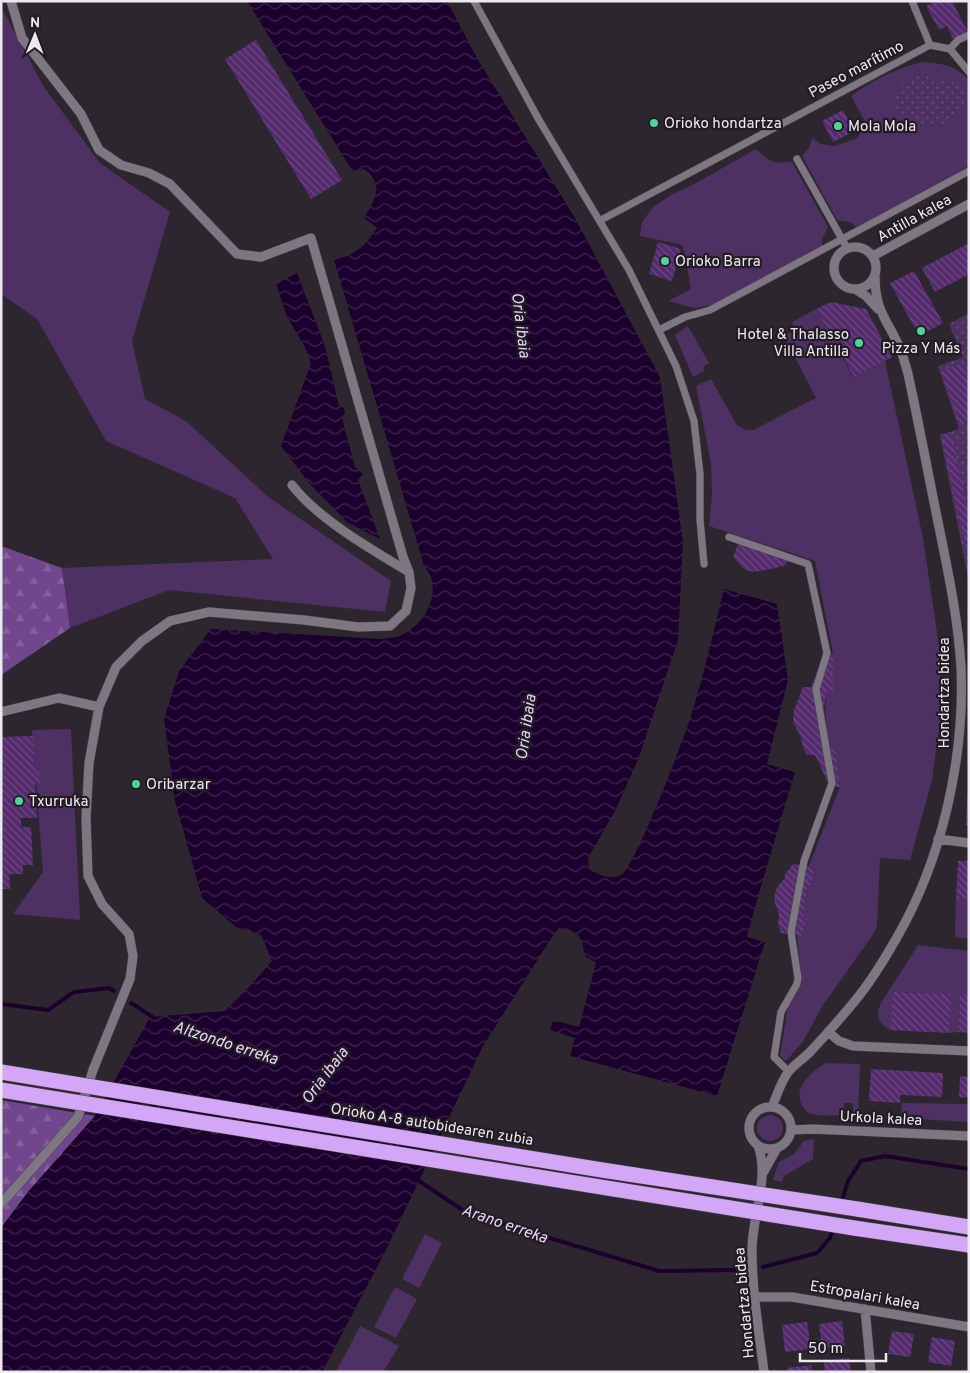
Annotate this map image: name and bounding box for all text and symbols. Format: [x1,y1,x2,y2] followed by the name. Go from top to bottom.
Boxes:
[10,10,60,60] north arrow
[30,15,40,32] text: N
[806,37,908,103] street label: Paseo marítimo
[664,115,782,134] place label: Orioko hondartza
[648,117,660,129] marker: Orioko hondartza
[848,118,916,137] place label: Mola Mola
[832,120,844,132] marker: Mola Mola
[874,191,955,248] street label: Antilla kalea
[675,253,761,272] place label: Orioko Barra
[659,255,671,267] marker: Orioko Barra
[506,291,534,360] water label: Oria ibaia
[915,325,927,337] marker: Pizza Y Más
[737,326,849,362] place label: Hotel & Thalasso Villa Antilla
[853,337,865,349] marker: Hotel & Thalasso Villa Antilla
[882,340,960,359] place label: Pizza Y Más
[936,637,955,749] street label: Hondartza bidea
[512,692,542,761] water label: Oria ibaia
[146,776,211,795] place label: Oribarzar
[130,778,142,790] marker: Oribarzar
[29,793,88,812] place label: Txurruka
[13,795,25,807] marker: Txurruka
[170,1018,281,1070] water label: Altzondo erreka
[298,1043,354,1109] water label: Oria ibaia
[329,1100,535,1151] street label: Orioko A-8 autobidearen zubia
[839,1108,923,1131] street label: Urkola kalea
[459,1201,551,1249] water label: Arano erreka
[731,1247,760,1359] street label: Hondartza bidea
[808,1277,921,1316] street label: Estropalari kalea
[800,1330,886,1362] scale bar
[808,1340,843,1359] text: 50 m

